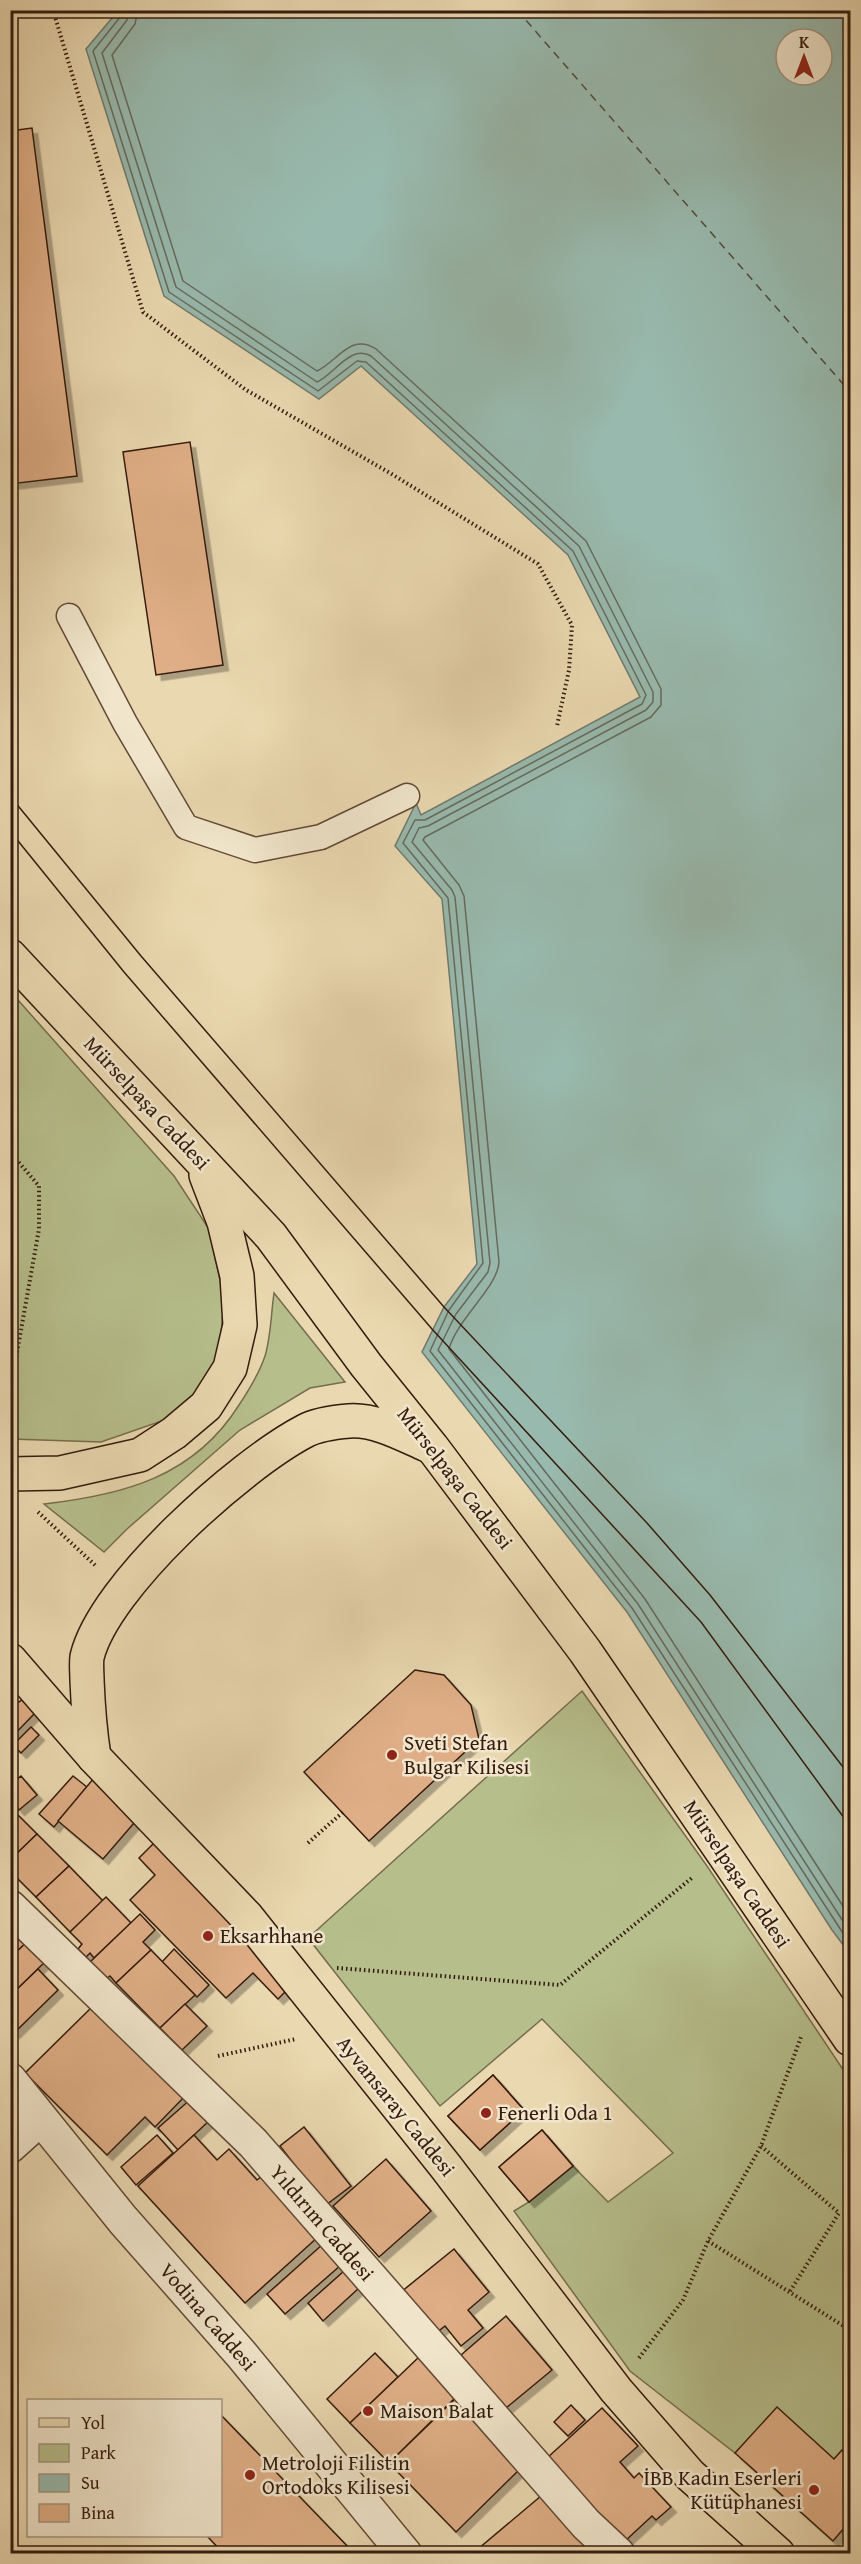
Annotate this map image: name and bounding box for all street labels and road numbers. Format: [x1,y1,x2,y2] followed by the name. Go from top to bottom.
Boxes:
[77,1029,218,1177] street label: Mürselpaşa Caddesi
[390,1400,521,1556] street label: Mürselpaşa Caddesi
[676,1793,799,1954] street label: Mürselpaşa Caddesi
[330,2029,463,2183] street label: Ayvansaray Caddesi
[263,2158,382,2288] street label: Yıldırım Caddesi
[153,2256,264,2378] street label: Vodina Caddesi

